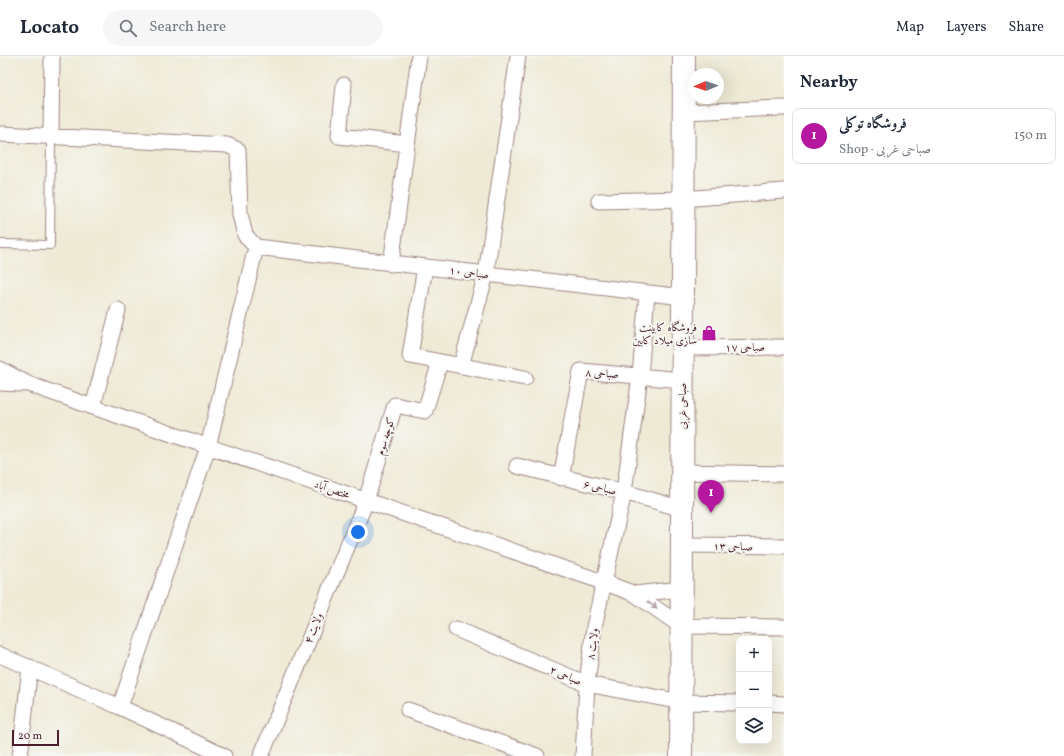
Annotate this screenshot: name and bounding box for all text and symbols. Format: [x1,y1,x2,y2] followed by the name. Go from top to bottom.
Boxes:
[103,10,383,46] search box
[20,15,79,41] text: Locato
[117,17,139,39] icon: search
[149,17,226,38] text: Search here
[896,18,924,37] text: Map
[946,18,986,37] text: Layers
[1008,18,1044,37] text: Share
[688,68,724,104] north arrow
[800,71,858,94] text: Nearby
[839,114,907,135] text: فروشگاه توکلی
[811,127,817,145] text: 1
[1014,127,1047,145] text: 150 m
[839,141,931,159] text: Shop · صباحی غربی
[448,264,490,283] street label: صباحی ۱۰
[633,320,697,349] place label: فروشگاه کابینت سازی میلاد کابین
[700,324,718,342] shop icon: فروشگاه کابینت سازی میلاد کابین
[725,341,765,356] street label: صباحی ۱۷
[585,366,619,383] street label: صباحی ۸
[676,382,691,429] street label: صباحی غربی
[374,416,400,458] street label: کوچه سوم
[312,476,352,504] street label: مختص آباد
[582,477,618,500] street label: صباحی ۶
[698,480,724,513] pin: 1
[348,522,368,542] your location
[713,540,753,555] street label: صباحی ۱۳
[646,601,657,609] one-way arrow
[301,611,327,646] street label: ولایت ۴
[584,627,603,661] street label: ولایت ۸
[736,636,772,744] map controls
[736,636,772,672] button: +
[547,663,584,690] street label: صباحی ۲
[736,672,772,708] button: −
[736,708,772,744] button: layers
[12,728,59,747] scale bar
[18,729,42,744] text: 20 m

